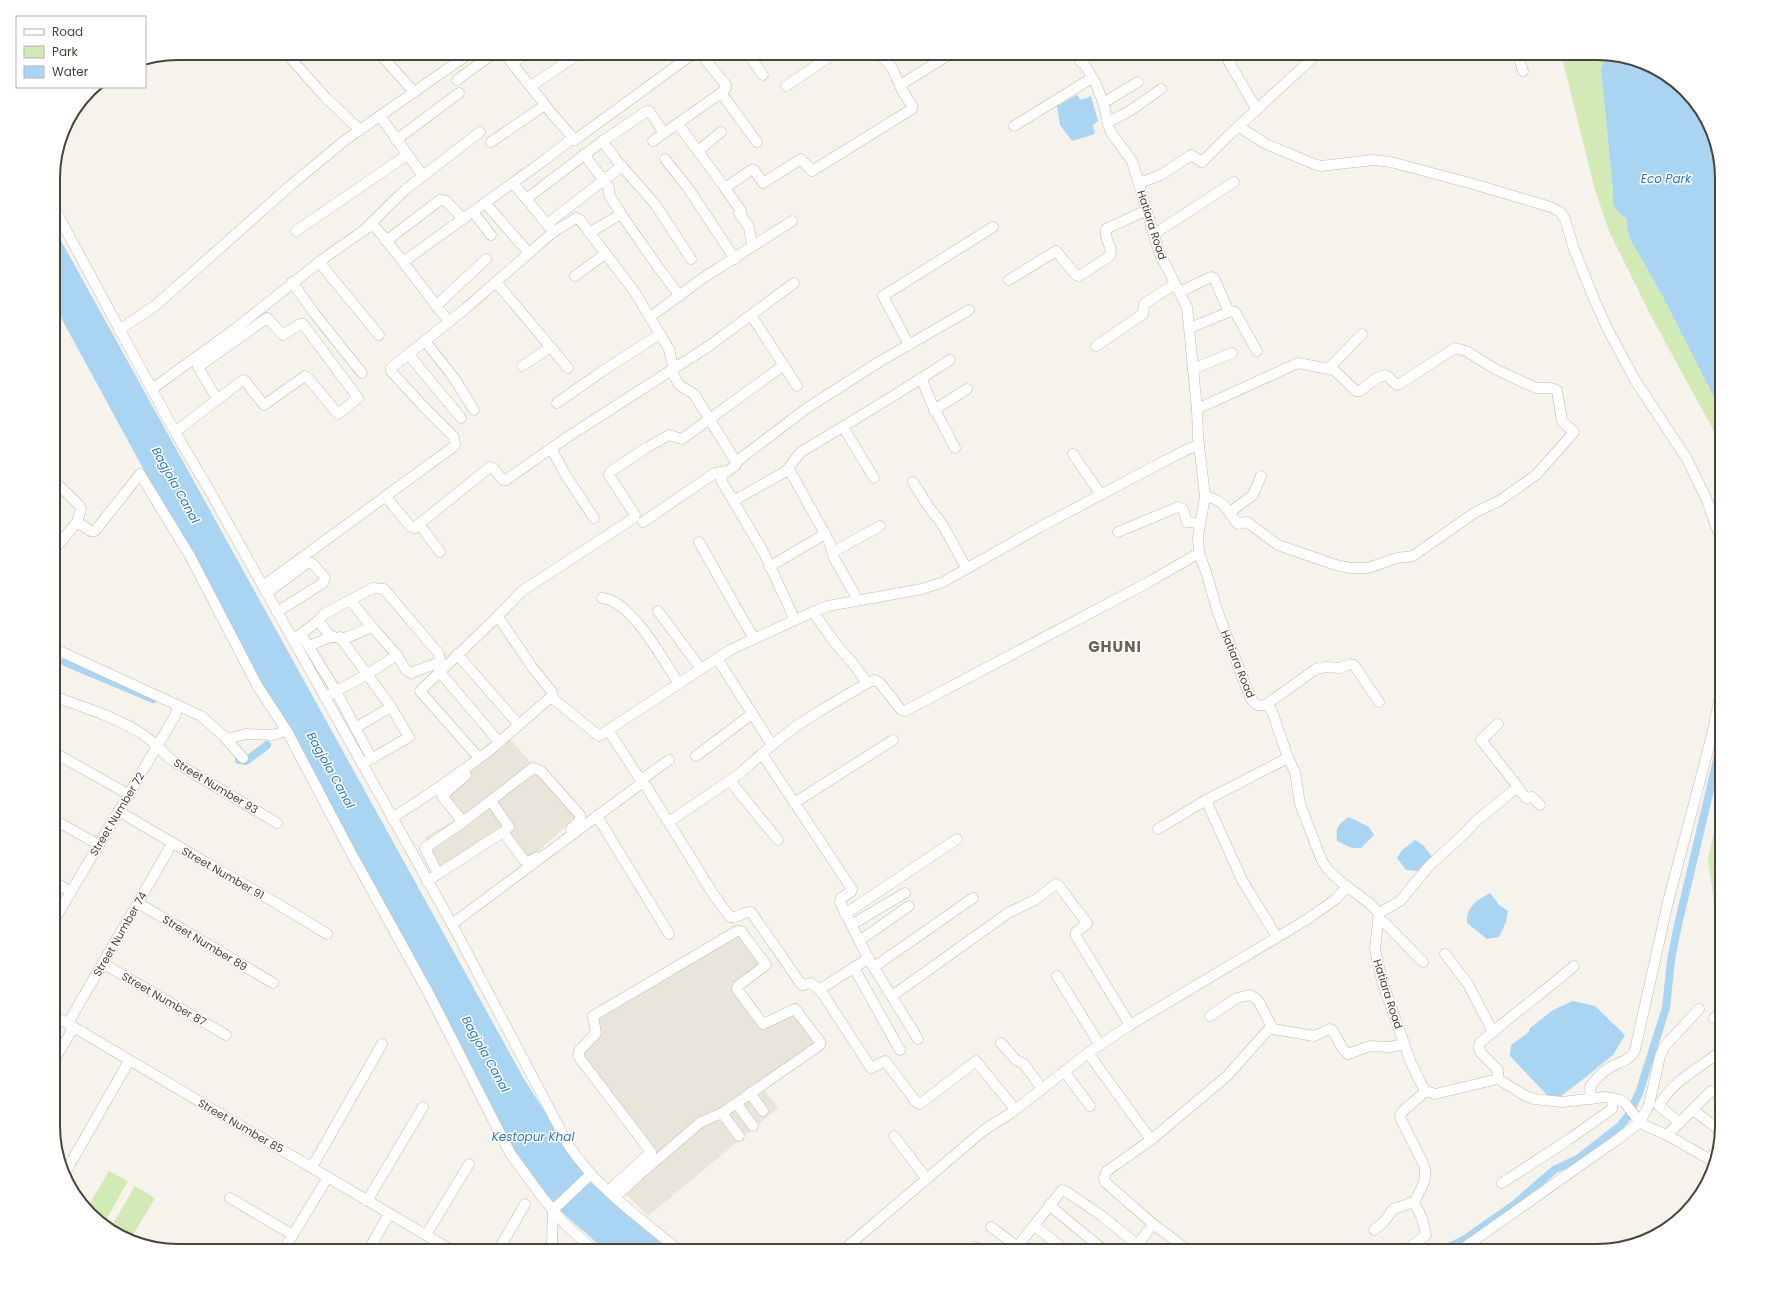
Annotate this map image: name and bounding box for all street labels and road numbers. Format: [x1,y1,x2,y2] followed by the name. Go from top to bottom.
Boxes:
[1133,188,1171,262] street label: Hatiara Road
[1217,627,1259,701] street label: Hatiara Road
[171,754,261,818] street label: Street Number 93
[86,769,148,859] street label: Street Number 72
[179,843,267,903] street label: Street Number 91
[89,889,151,979] street label: Street Number 74
[160,911,250,975] street label: Street Number 89
[1369,957,1407,1031] street label: Hatiara Road
[119,968,209,1030] street label: Street Number 87
[195,1095,287,1157] street label: Street Number 85

